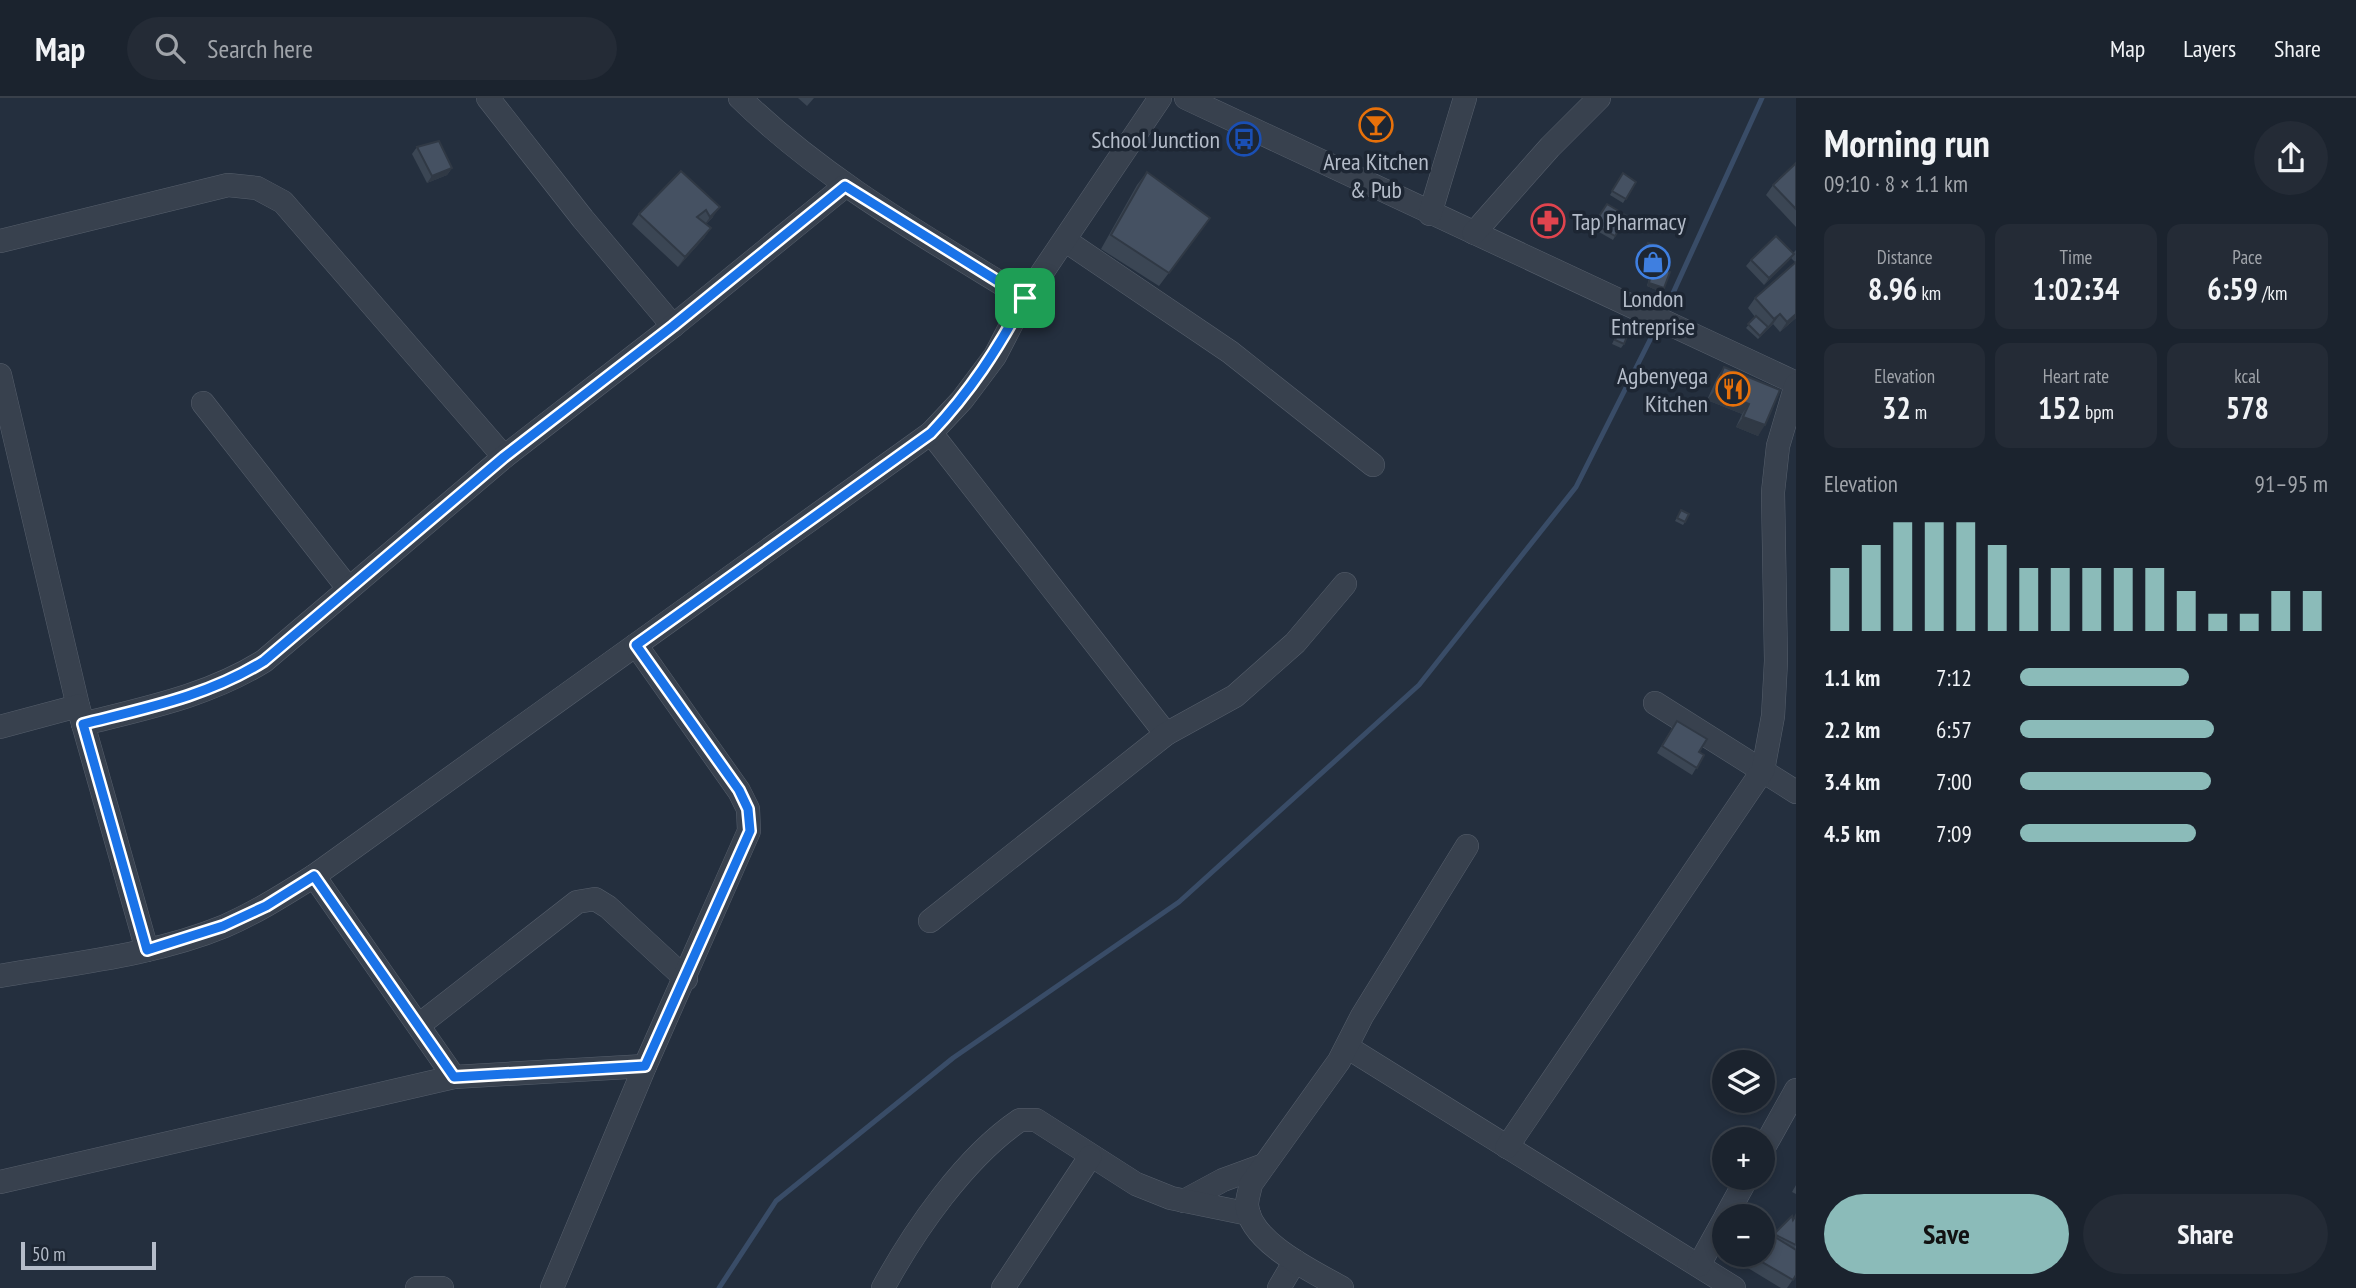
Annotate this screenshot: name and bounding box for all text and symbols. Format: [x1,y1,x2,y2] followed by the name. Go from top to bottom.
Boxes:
[127,17,617,80] search box
[35,27,85,70] text: Map
[151,29,189,67] icon: search
[207,32,313,65] text: Search here
[2110,33,2145,64] text: Map
[2183,33,2236,64] text: Layers
[2274,33,2321,64] text: Share
[1357,106,1395,144] bar icon: Area Kitchen & Pub
[1824,118,1990,167] text: Morning run
[1225,120,1263,158] bus stop icon: School Junction
[2254,121,2328,195] button: share
[1091,124,1220,155] place label: School Junction
[1323,146,1429,205] place label: Area Kitchen & Pub
[1824,169,1968,198] text: 09:10 · 8 × 1.1 km
[1529,202,1567,240] pharmacy icon: Tap Pharmacy
[1572,206,1686,237] place label: Tap Pharmacy
[1634,243,1672,281] shop icon: London Entreprise
[1877,245,1933,269] text: Distance
[2060,245,2092,269] text: Time
[2232,245,2262,269] text: Pace
[995,268,1055,328] pin
[1868,269,1917,308] text: 8.96
[2033,269,2119,308] text: 1:02:34
[2207,269,2258,308] text: 6:59
[1006,279,1044,317] icon: arrive
[1917,281,1941,305] text: km
[2258,281,2287,305] text: /km
[1611,283,1695,342] place label: London Entreprise
[1617,360,1708,419] place label: Agbenyega Kitchen
[1874,364,1935,388] text: Elevation
[2043,364,2109,388] text: Heart rate
[2234,364,2260,388] text: kcal
[1714,370,1752,408] restaurant icon: Agbenyega Kitchen
[1882,388,1911,427] text: 32
[2038,388,2081,427] text: 152
[2226,388,2269,427] text: 578
[1911,400,1927,424] text: m
[2081,400,2114,424] text: bpm
[1824,469,1898,498] text: Elevation
[2255,469,2328,498] text: 91–95 m
[1824,663,1880,692] text: 1.1 km
[1936,663,1972,692] text: 7:12
[1824,715,1880,744] text: 2.2 km
[1936,715,1972,744] text: 6:57
[1824,767,1880,796] text: 3.4 km
[1936,767,1972,796] text: 7:00
[1824,819,1880,848] text: 4.5 km
[1936,819,1972,848] text: 7:09
[1712,1050,1775,1267] map controls
[1712,1050,1775,1113] button: layers
[1712,1127,1775,1190] button: +
[1824,1194,2069,1274] button: Save
[2083,1194,2328,1274] button: Share
[1712,1204,1775,1267] button: −
[21,1239,156,1271] scale bar
[32,1242,66,1266] text: 50 m

